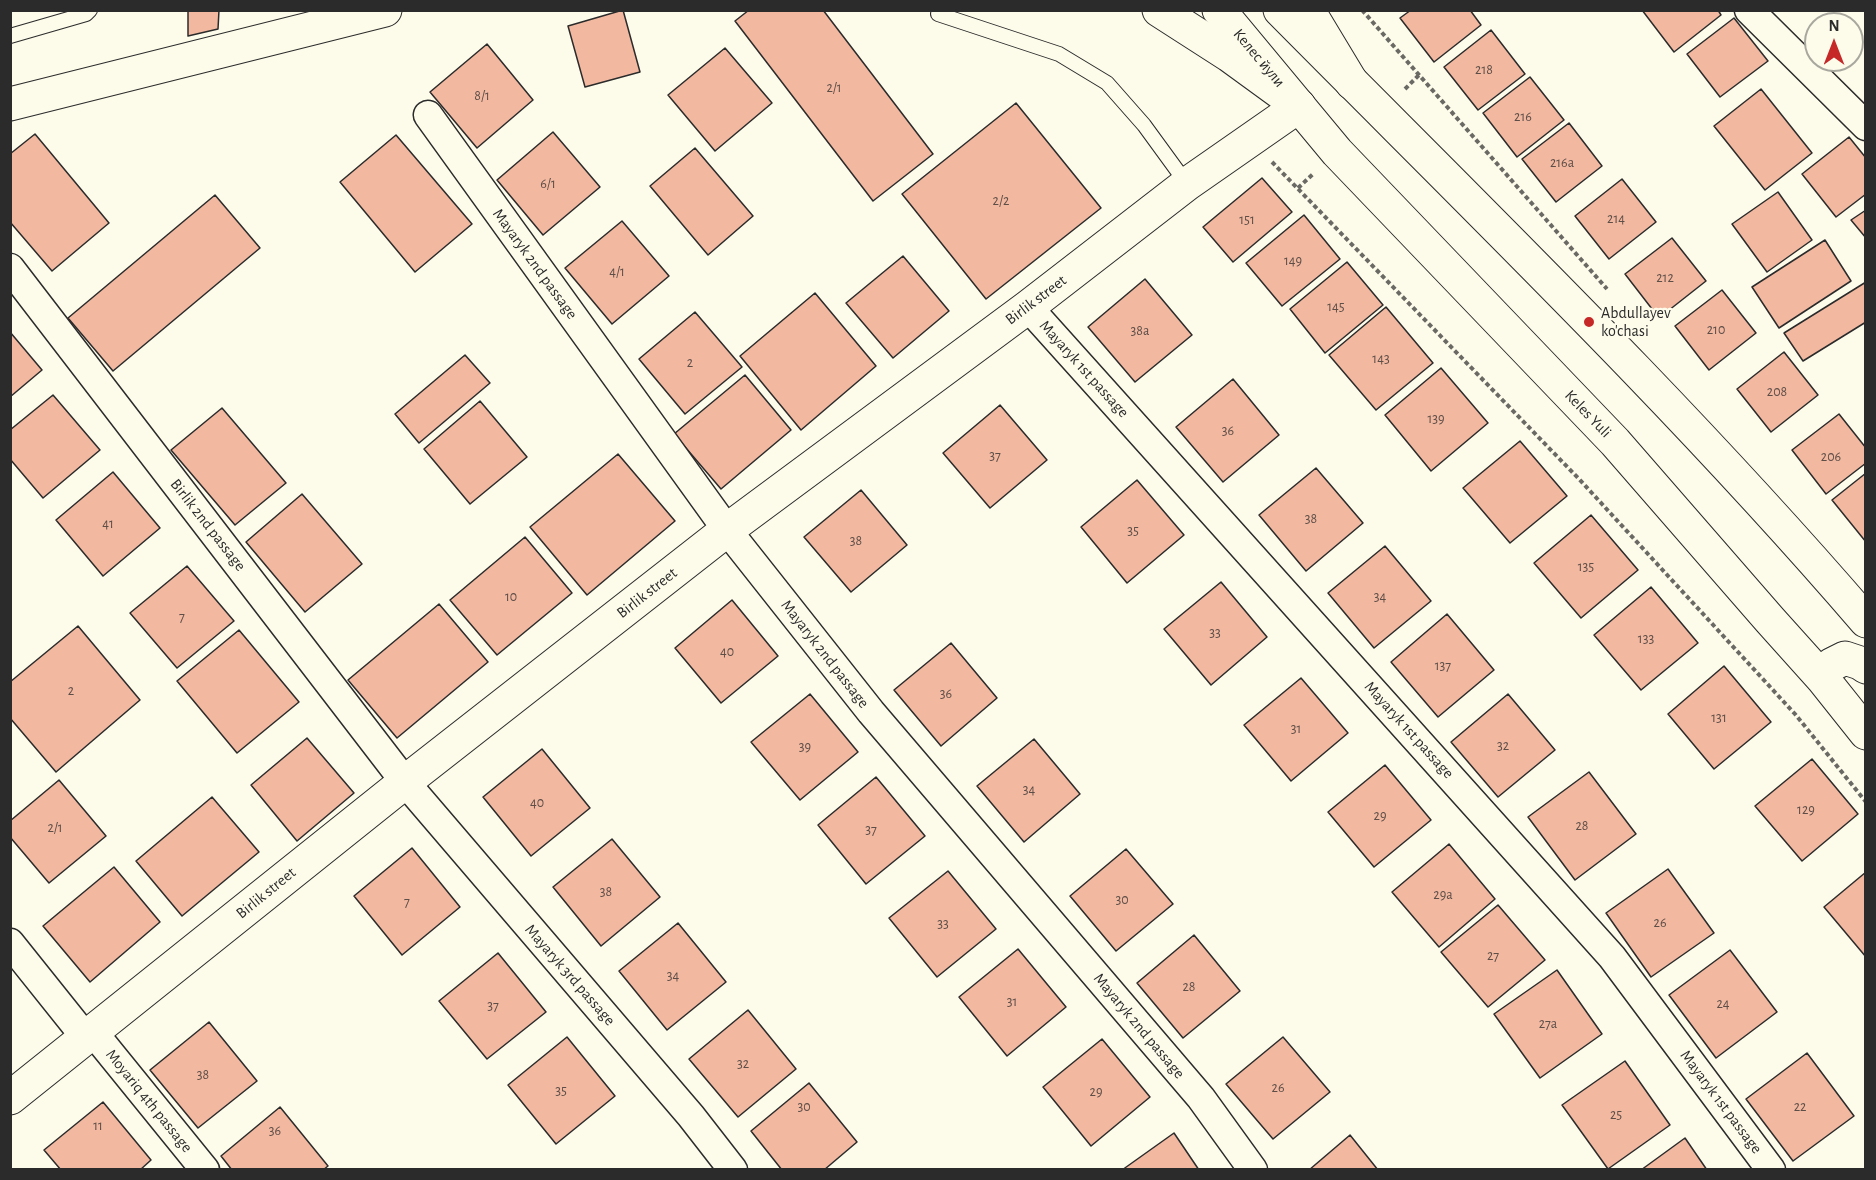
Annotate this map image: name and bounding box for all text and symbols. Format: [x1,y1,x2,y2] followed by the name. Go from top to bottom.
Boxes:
[1804,12,1864,72] north arrow
[1828,18,1840,34] text: N
[1229,25,1289,91] street label: Келес йули
[1475,62,1493,78] house number: 218
[826,80,842,96] house number: 2/1
[474,88,490,104] house number: 8/1
[1514,109,1532,125] house number: 216
[1550,155,1574,171] house number: 216a
[540,176,556,192] house number: 6/1
[993,193,1009,209] house number: 2/2
[488,205,582,323] street label: Mayaryk 2nd passage
[1607,211,1625,227] house number: 214
[1239,212,1255,228] house number: 151
[1284,253,1302,269] house number: 149
[609,264,625,280] house number: 4/1
[1656,270,1674,286] house number: 212
[1002,271,1070,329] street label: Birlik street
[1327,299,1345,315] house number: 145
[1601,303,1671,341] place label: Abdullayev ko'chasi
[1582,315,1596,329] marker: Abdullayev ko'chasi
[1035,316,1133,422] street label: Mayaryk 1st passage
[1707,322,1725,338] house number: 210
[1131,323,1149,339] house number: 38a
[1372,351,1390,367] house number: 143
[687,355,693,371] house number: 2
[1767,384,1787,400] house number: 208
[1561,386,1615,442] street label: Keles Yuli
[1427,411,1445,427] house number: 139
[1222,423,1234,439] house number: 36
[989,448,1001,464] house number: 37
[1821,449,1841,465] house number: 206
[166,475,250,575] street label: Birlik 2nd passage
[1305,511,1317,527] house number: 38
[102,516,114,532] house number: 41
[1127,523,1139,539] house number: 35
[850,533,862,549] house number: 38
[1578,559,1594,575] house number: 135
[613,563,681,623] street label: Birlik street
[505,589,517,605] house number: 10
[1374,589,1386,605] house number: 34
[777,596,873,712] street label: Mayaryk 2nd passage
[179,609,185,625] house number: 7
[1209,625,1221,641] house number: 33
[1638,631,1654,647] house number: 133
[720,644,734,660] house number: 40
[1435,658,1451,674] house number: 137
[1360,677,1458,783] street label: Mayaryk 1st passage
[68,683,74,699] house number: 2
[940,686,952,702] house number: 36
[1711,710,1727,726] house number: 131
[1291,721,1301,737] house number: 31
[1497,738,1509,754] house number: 32
[799,739,811,755] house number: 39
[1023,782,1035,798] house number: 34
[530,795,544,811] house number: 40
[1797,802,1815,818] house number: 129
[1374,808,1386,824] house number: 29
[1575,818,1589,834] house number: 28
[47,820,63,836] house number: 2/1
[865,822,877,838] house number: 37
[232,863,300,923] street label: Birlik street
[600,884,612,900] house number: 38
[1433,887,1453,903] house number: 29a
[1115,892,1129,908] house number: 30
[404,894,410,910] house number: 7
[1654,915,1666,931] house number: 26
[937,916,949,932] house number: 33
[521,920,619,1030] street label: Mayaryk 3rd passage
[1487,948,1499,964] house number: 27
[667,968,679,984] house number: 34
[1089,969,1189,1083] street label: Mayaryk 2nd passage
[1182,979,1196,995] house number: 28
[1007,994,1017,1010] house number: 31
[1716,996,1730,1012] house number: 24
[487,998,499,1014] house number: 37
[1539,1016,1557,1032] house number: 27a
[101,1046,197,1156] street label: Moyariq 4th passage
[1676,1046,1766,1158] street label: Mayaryk 1st passage
[737,1056,749,1072] house number: 32
[197,1067,209,1083] house number: 38
[1272,1080,1284,1096] house number: 26
[555,1083,567,1099] house number: 35
[1090,1084,1102,1100] house number: 29
[797,1099,811,1115] house number: 30
[1794,1099,1806,1115] house number: 22
[1610,1107,1622,1123] house number: 25
[93,1118,103,1134] house number: 11
[269,1123,281,1139] house number: 36

